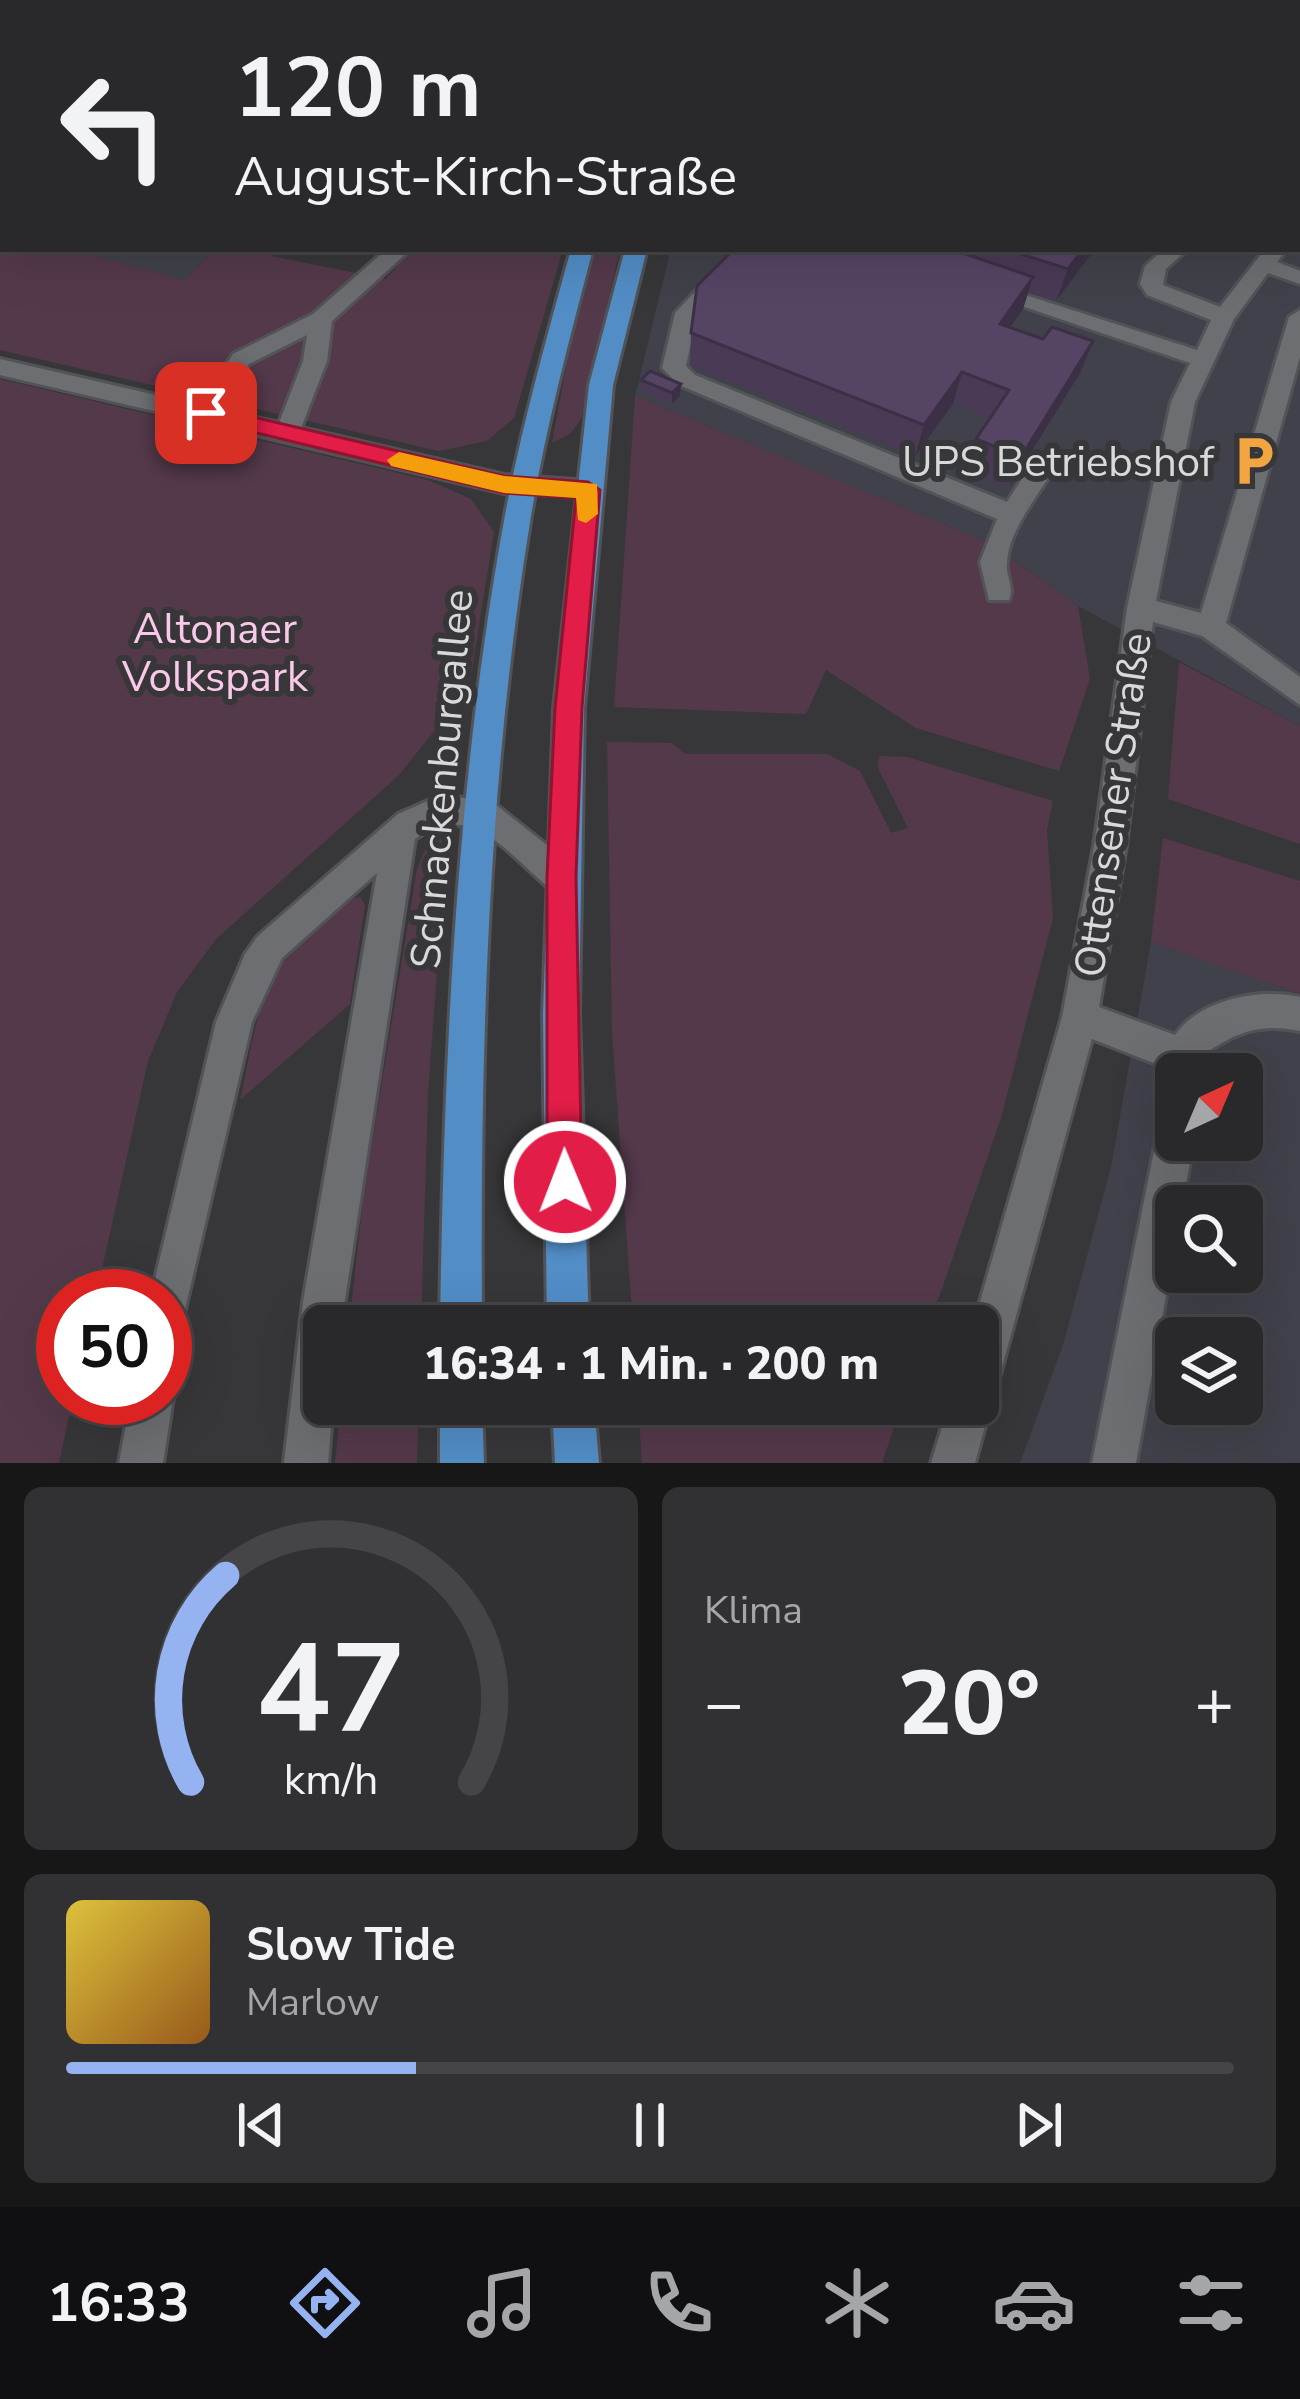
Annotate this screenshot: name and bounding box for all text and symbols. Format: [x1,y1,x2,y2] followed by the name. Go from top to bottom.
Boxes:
[234,31,482,146] text: 120 m
[36,48,192,204] icon: left
[234,140,737,214] text: August-Kirch-Straße
[155,362,257,464] pin
[173,380,239,446] icon: arrive
[1225,432,1283,490] parking icon: UPS Betriebshof
[902,434,1215,491] place label: UPS Betriebshof
[398,587,487,971] street label: Schnackenburgallee
[121,601,309,706] park label: Altonaer Volkspark
[1061,629,1166,981] street label: Ottensener Straße
[1155,1053,1263,1161] north arrow
[1155,1053,1263,1425] map controls
[502,1119,628,1245] position arrow
[1155,1185,1263,1293] button: search
[36,1269,192,1425] speed limit sign: 50
[1155,1317,1263,1425] button: layers
[423,1334,879,1395] text: 16:34 · 1 Min. · 200 m
[704,1584,803,1637] text: Klima
[256,1605,406,1775] text: 47
[898,1643,1040,1766] text: 20°
[704,1659,744,1749] text: −
[1194,1659,1234,1749] text: +
[284,1750,378,1808] text: km/h
[246,1915,455,1976] text: Slow Tide
[246,1976,380,2029] text: Marlow
[228,2092,294,2158] icon: previous
[617,2092,683,2158] icon: pause
[1006,2092,1072,2158] icon: next
[283,2261,367,2345] icon: directions
[460,2261,544,2345] icon: music
[637,2261,721,2345] icon: phone
[815,2261,899,2345] icon: climate
[992,2261,1076,2345] icon: car
[1169,2261,1253,2345] icon: filters
[47,2266,190,2340] text: 16:33

